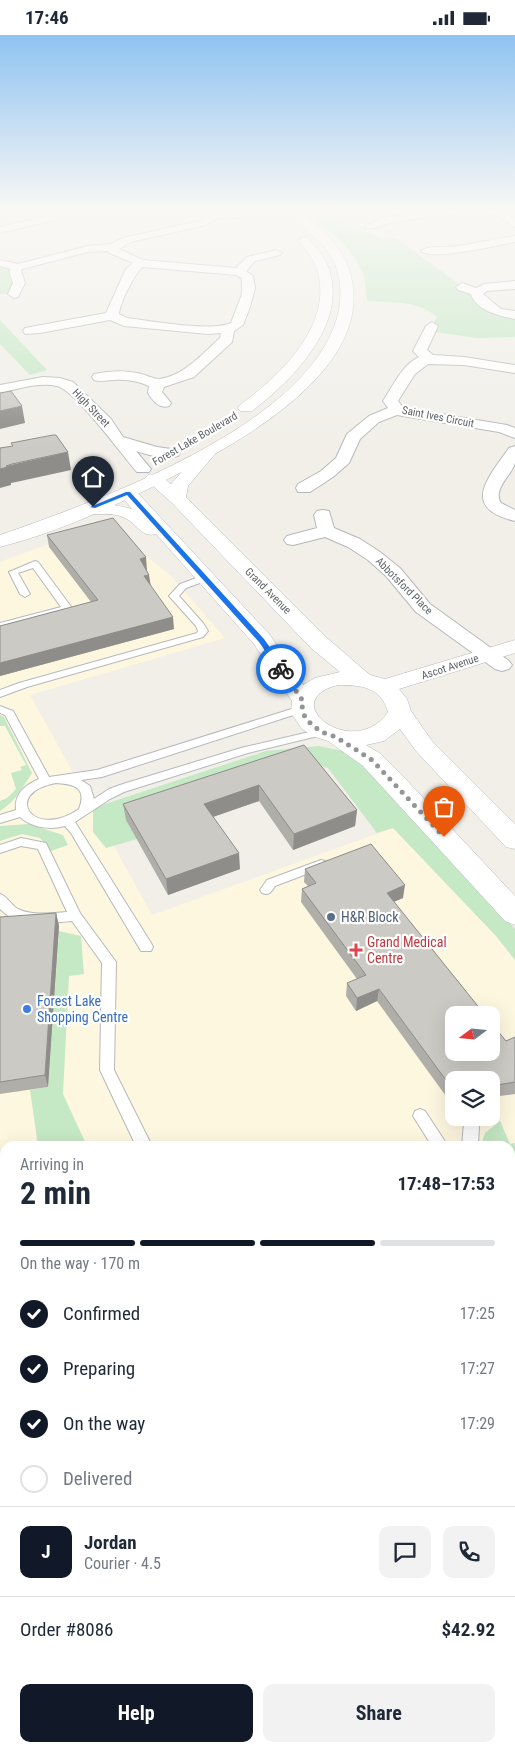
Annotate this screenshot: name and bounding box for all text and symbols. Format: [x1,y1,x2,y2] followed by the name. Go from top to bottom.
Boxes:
[25,6,69,29] text: 17:46
[70,386,112,430] street label: High Street
[401,404,475,430] street label: Saint Ives Circuit
[150,409,240,469] street label: Forest Lake Boulevard
[72,456,114,507] pin
[79,463,107,491] icon: home
[373,555,435,617] street label: Abbotsford Place
[242,565,294,617] street label: Grand Avenue
[256,644,306,694] courier
[420,652,480,682] street label: Ascot Avenue
[267,655,295,683] icon: bike
[423,786,465,837] pin
[430,793,458,821] icon: bag
[341,909,399,925] place label: H&R Block
[325,911,337,923] marker: H&R Block
[367,934,447,966] place label: Grand Medical Centre
[349,943,363,957] marker: Grand Medical Centre
[37,993,129,1025] place label: Forest Lake Shopping Centre
[21,1003,33,1015] marker: Forest Lake Shopping Centre
[445,1006,500,1061] north arrow
[445,1006,500,1126] map controls
[445,1071,500,1126] button: layers
[20,1155,84,1174] text: Arriving in
[397,1172,495,1195] text: 17:48–17:53
[20,1174,91,1212] text: 2 min
[20,1254,140,1273] text: On the way · 170 m
[20,1300,48,1328] icon: check
[63,1302,140,1325] text: Confirmed
[460,1304,495,1323] text: 17:25
[20,1355,48,1383] icon: check
[63,1357,135,1380] text: Preparing
[460,1359,495,1378] text: 17:27
[20,1410,48,1438] icon: check
[63,1412,145,1435] text: On the way
[460,1414,495,1433] text: 17:29
[63,1467,132,1490] text: Delivered
[379,1526,431,1578] button: chat
[443,1526,495,1578] button: phone
[84,1531,137,1554] text: Jordan
[41,1540,51,1563] text: J
[84,1554,161,1573] text: Courier · 4.5
[20,1618,113,1641] text: Order #8086
[441,1618,495,1641] text: $42.92
[20,1684,253,1742] button: Help
[263,1684,495,1742] button: Share

